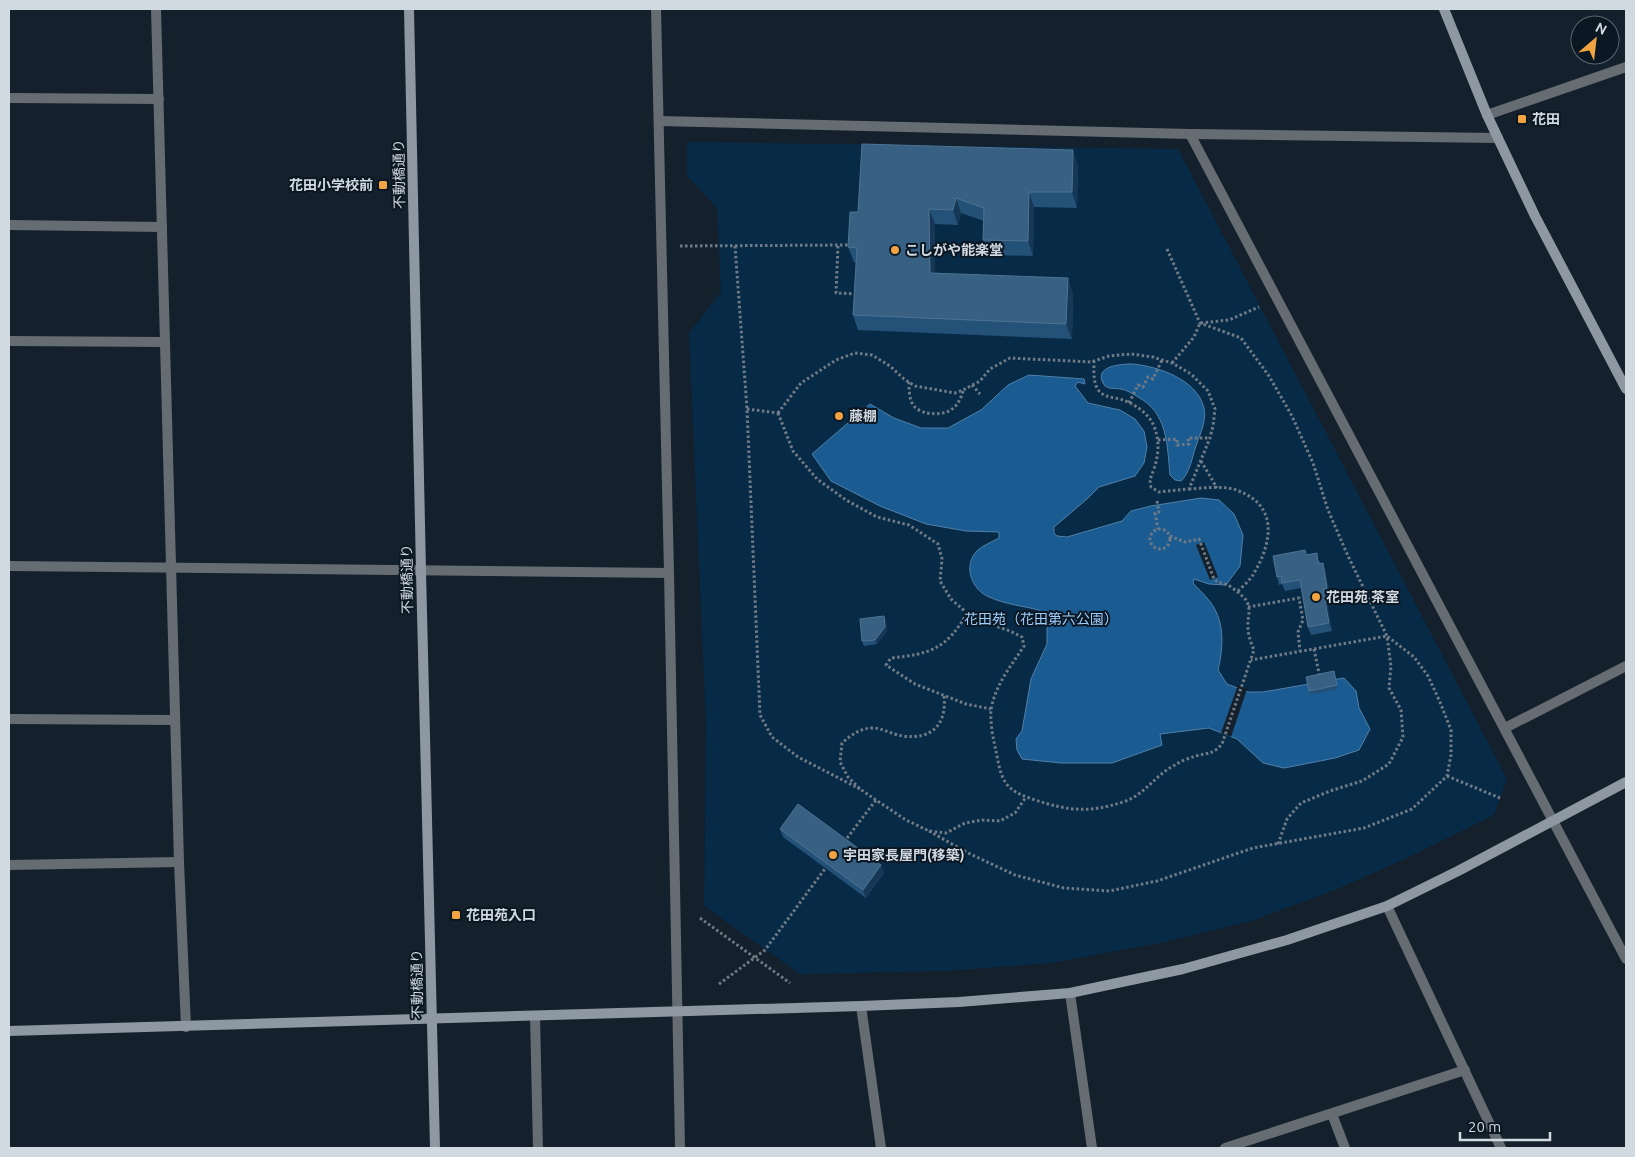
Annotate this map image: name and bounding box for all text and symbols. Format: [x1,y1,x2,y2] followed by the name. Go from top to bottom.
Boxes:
[1570,15,1620,65] north arrow
[1593,19,1609,38] text: N
[1532,111,1560,127] place label: 花田
[1516,113,1528,125] marker: 花田
[390,139,408,209] street label: 不動橋通り
[289,177,373,193] place label: 花田小学校前
[377,179,389,191] marker: 花田小学校前
[905,242,1003,258] place label: こしがや能楽堂
[889,244,901,256] marker: こしがや能楽堂
[849,408,877,424] place label: 藤棚
[833,410,845,422] marker: 藤棚
[398,544,416,614] street label: 不動橋通り
[1326,589,1399,605] place label: 花田苑 茶室
[1310,591,1322,603] marker: 花田苑 茶室
[964,611,1118,627] park label: 花田苑（花田第六公園）
[843,847,965,863] place label: 宇田家長屋門(移築)
[827,849,839,861] marker: 宇田家長屋門(移築)
[466,907,536,923] place label: 花田苑入口
[450,909,462,921] marker: 花田苑入口
[408,949,426,1019] street label: 不動橋通り
[1460,1110,1550,1142] scale bar
[1468,1118,1501,1135] text: 20 m

